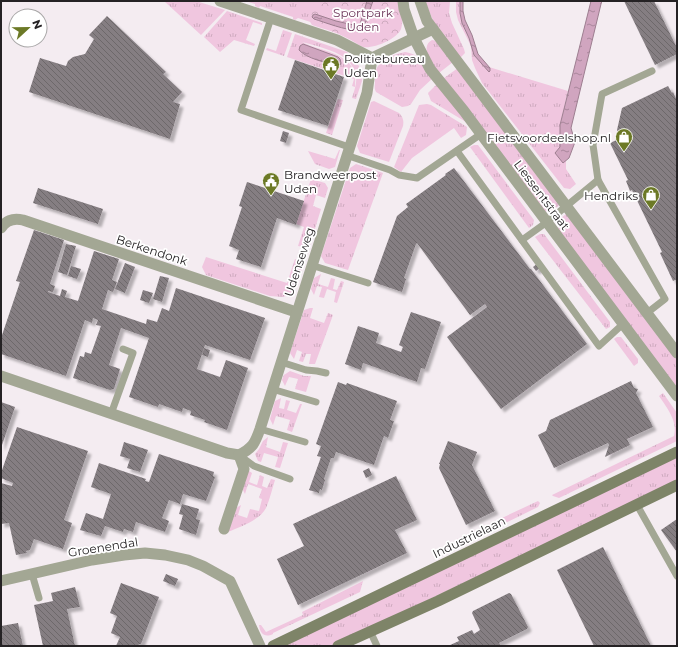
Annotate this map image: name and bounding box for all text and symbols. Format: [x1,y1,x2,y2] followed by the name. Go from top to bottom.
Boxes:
[333,5,394,34] park label: Sportpark Uden
[8,8,48,48] north arrow
[29,18,45,31] text: N
[344,51,425,80] place label: Politiebureau Uden
[321,55,341,80] public building icon: Politiebureau Uden
[614,127,634,152] shop icon: Fietsvoordeelshop.nl
[487,130,611,145] place label: Fietsvoordeelshop.nl
[511,157,573,233] street label: Liessentstraat
[284,167,377,196] place label: Brandweerpost Uden
[261,171,281,196] public building icon: Brandweerpost Uden
[641,185,661,210] shop icon: Hendriks
[584,188,638,203] place label: Hendriks
[281,226,317,298] street label: Udenseweg
[114,231,190,269] street label: Berkendonk
[430,513,508,561] street label: Industrielaan
[67,534,139,560] street label: Groenendal

